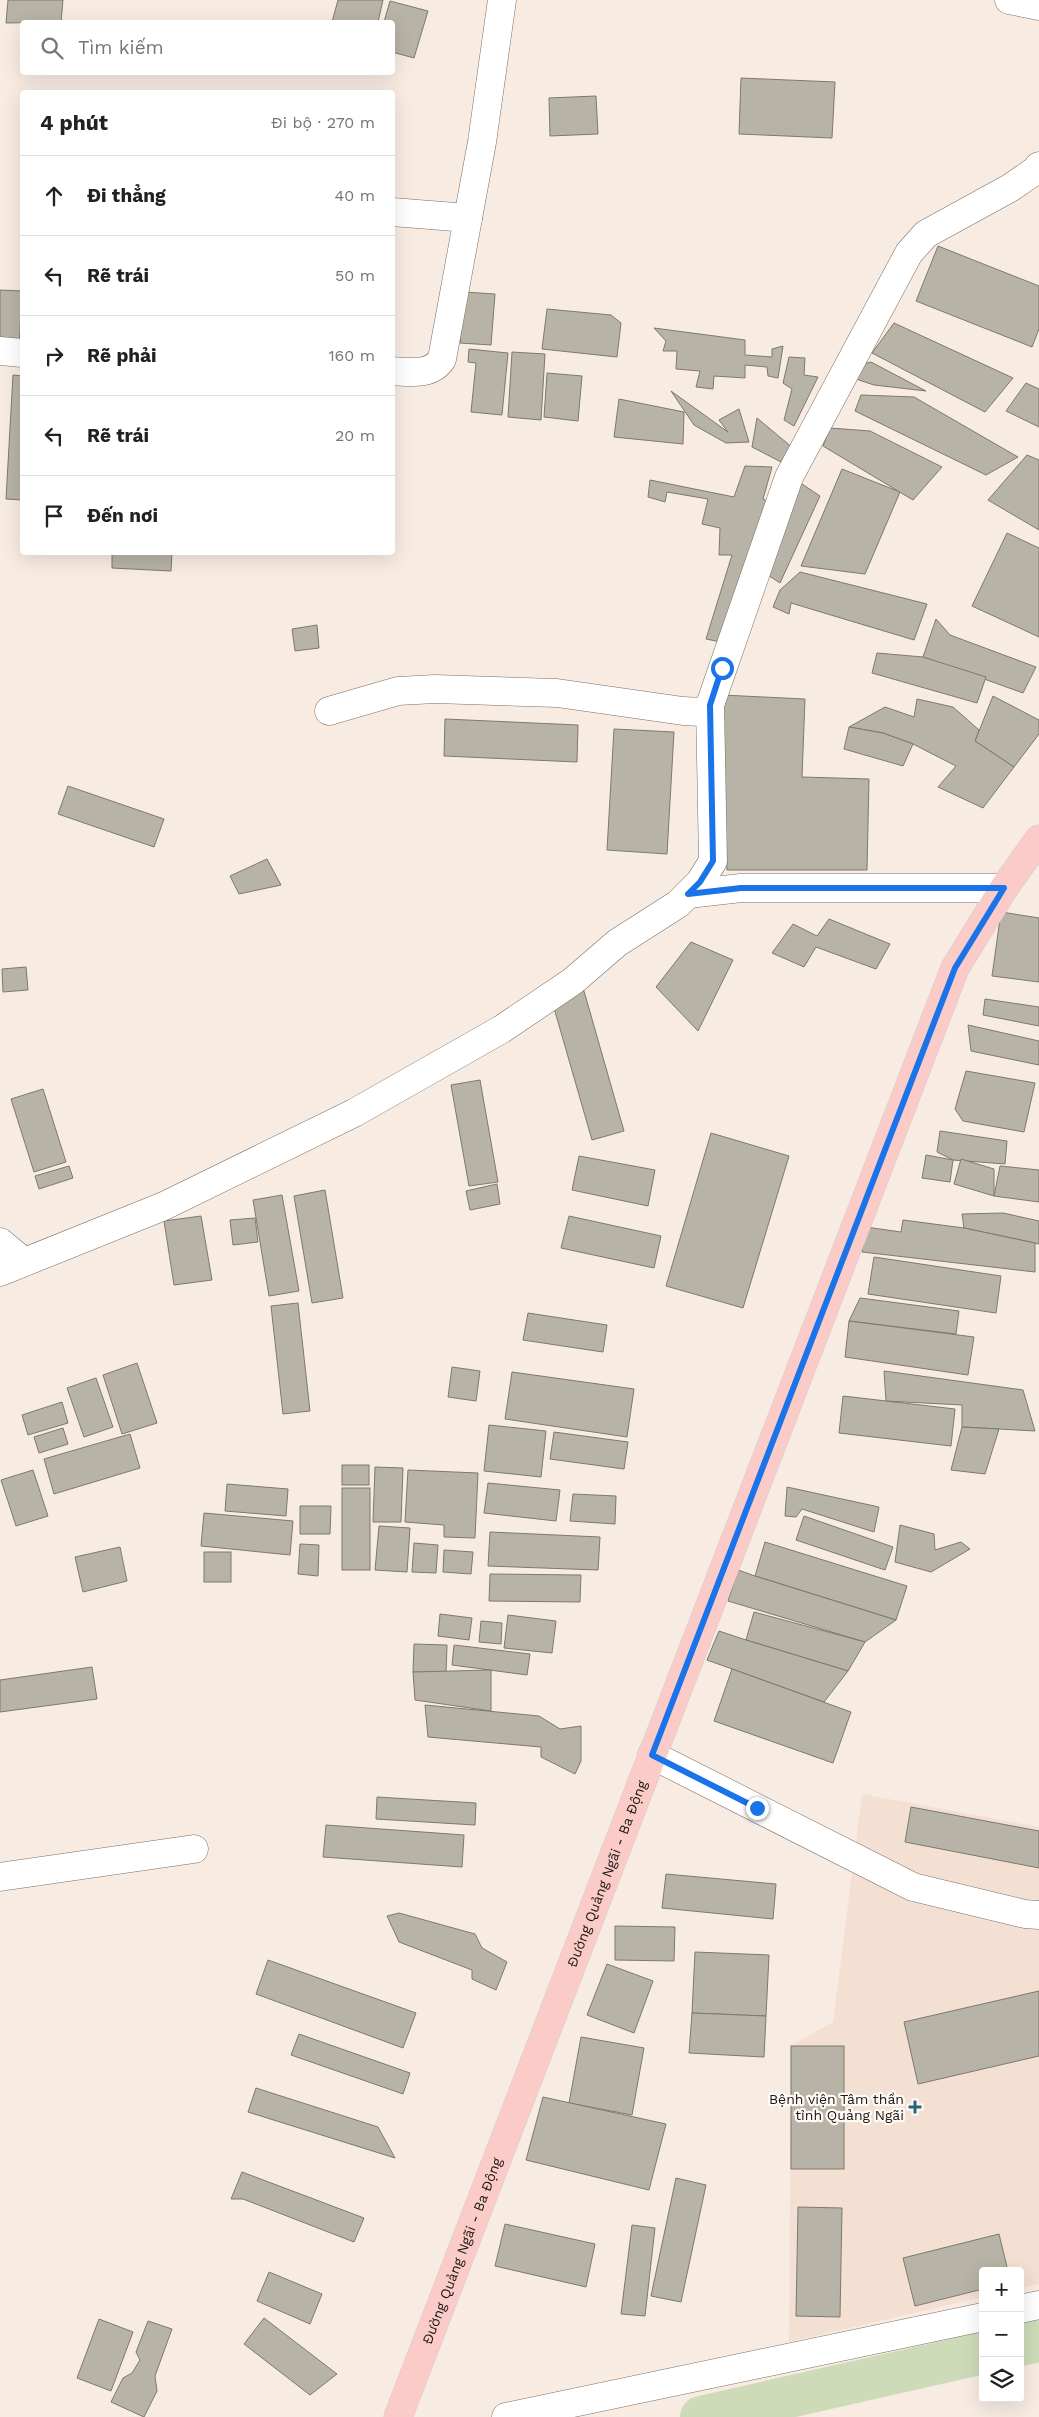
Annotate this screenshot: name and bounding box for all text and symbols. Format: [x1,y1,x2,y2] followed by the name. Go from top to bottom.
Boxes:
[20,20,395,75] search box
[38,34,66,62] icon: search
[78,36,164,59] text: Tìm kiếm
[40,110,108,135] text: 4 phút
[271,113,375,132] text: Đi bộ · 270 m
[40,182,68,210] icon: ahead
[87,184,166,207] text: Đi thẳng
[335,186,375,205] text: 40 m
[40,262,68,290] icon: left
[87,264,149,287] text: Rẽ trái
[335,266,375,285] text: 50 m
[40,342,68,370] icon: right
[87,344,157,367] text: Rẽ phải
[328,346,375,365] text: 160 m
[40,422,68,450] icon: left
[87,424,149,447] text: Rẽ trái
[335,426,375,445] text: 20 m
[40,502,68,530] icon: arrive
[87,504,158,527] text: Đến nơi
[711,657,734,680] route start
[564,1778,650,1969] street label: Đường Quảng Ngãi - Ba Động
[746,1797,769,1820] route end
[769,2091,904,2123] place label: Bệnh viện Tâm thần tỉnh Quảng Ngãi
[908,2100,922,2114] marker: Bệnh viện Tâm thần tỉnh Quảng Ngãi
[419,2155,505,2346] street label: Đường Quảng Ngãi - Ba Động
[979,2267,1024,2402] map controls
[979,2267,1024,2312] button: +
[979,2312,1024,2357] button: −
[979,2357,1024,2402] button: layers

